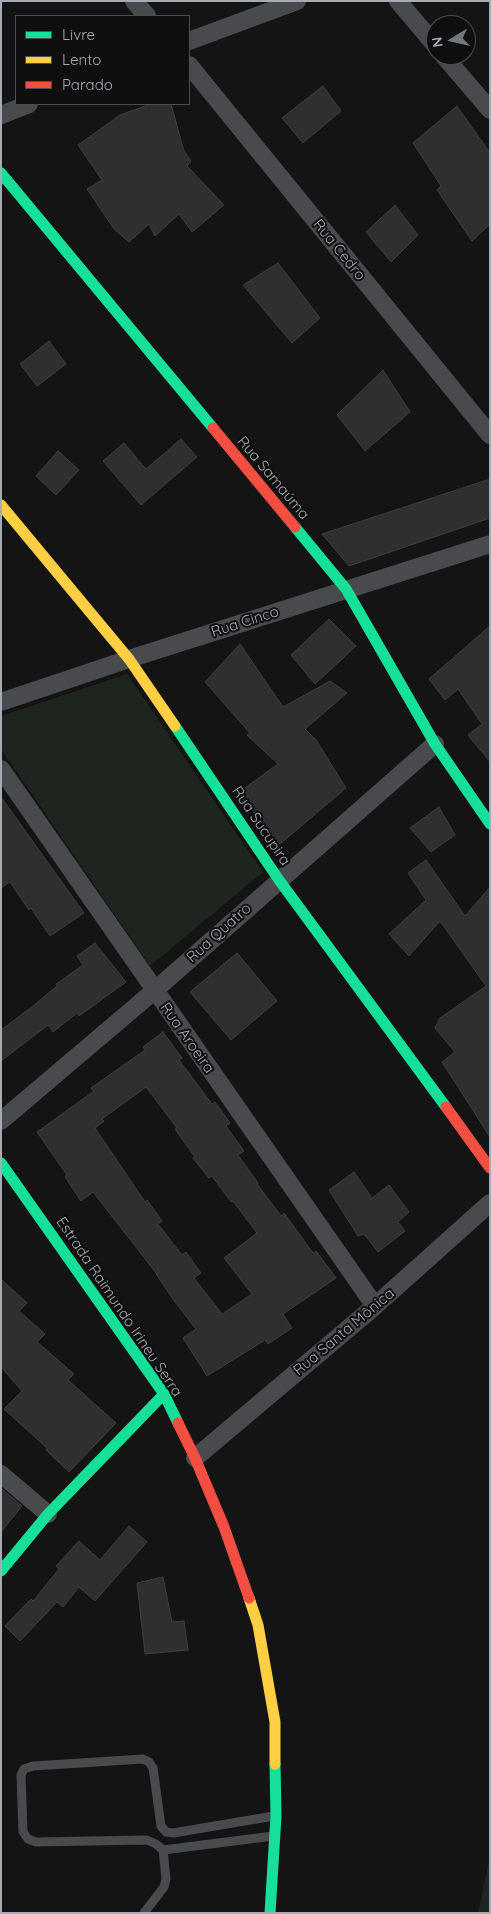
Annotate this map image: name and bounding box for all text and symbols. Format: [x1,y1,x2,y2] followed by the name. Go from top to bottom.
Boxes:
[15,15,190,105] legend
[426,15,476,65] north arrow
[62,25,95,44] text: Livre
[427,36,447,49] text: N
[62,50,101,69] text: Lento
[62,75,113,94] text: Parado
[309,216,369,284] street label: Rua Cedro
[233,433,313,523] street label: Rua Samaúma
[209,603,281,641] street label: Rua Cinco
[228,783,294,869] street label: Rua Sucupira
[183,899,255,967] street label: Rua Quatro
[156,999,218,1077] street label: Rua Aroeira
[52,1214,186,1400] street label: Estrada Raimundo Irineu Serra
[290,1285,398,1379] street label: Rua Santa Mônica

